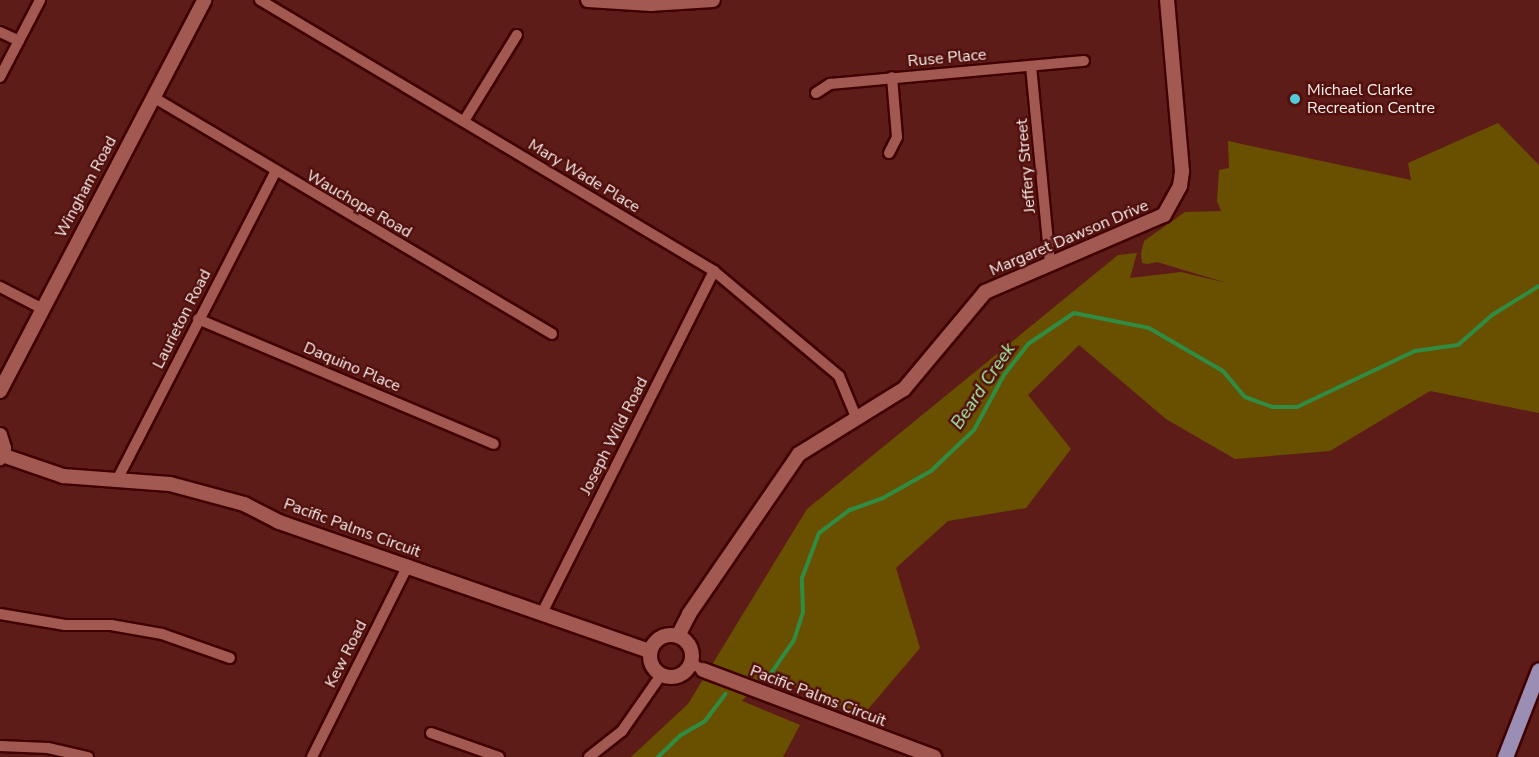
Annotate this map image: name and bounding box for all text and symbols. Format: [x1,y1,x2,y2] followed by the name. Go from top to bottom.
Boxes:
[907,45,987,71] street label: Ruse Place
[1307,80,1435,118] place label: Michael Clarke Recreation Centre
[1288,92,1302,106] marker: Michael Clarke Recreation Centre
[1012,118,1040,214] street label: Jeffery Street
[51,133,121,241] street label: Wingham Road
[525,135,643,217] street label: Mary Wade Place
[303,166,415,242] street label: Wauchope Road
[987,196,1151,280] street label: Margaret Dawson Drive
[149,266,215,372] street label: Laurieton Road
[301,338,403,396] street label: Daquino Place
[946,339,1020,433] water label: Beard Creek
[576,374,652,498] street label: Joseph Wild Road
[281,494,423,562] street label: Pacific Palms Circuit
[321,617,371,691] street label: Kew Road
[747,661,889,731] street label: Pacific Palms Circuit

